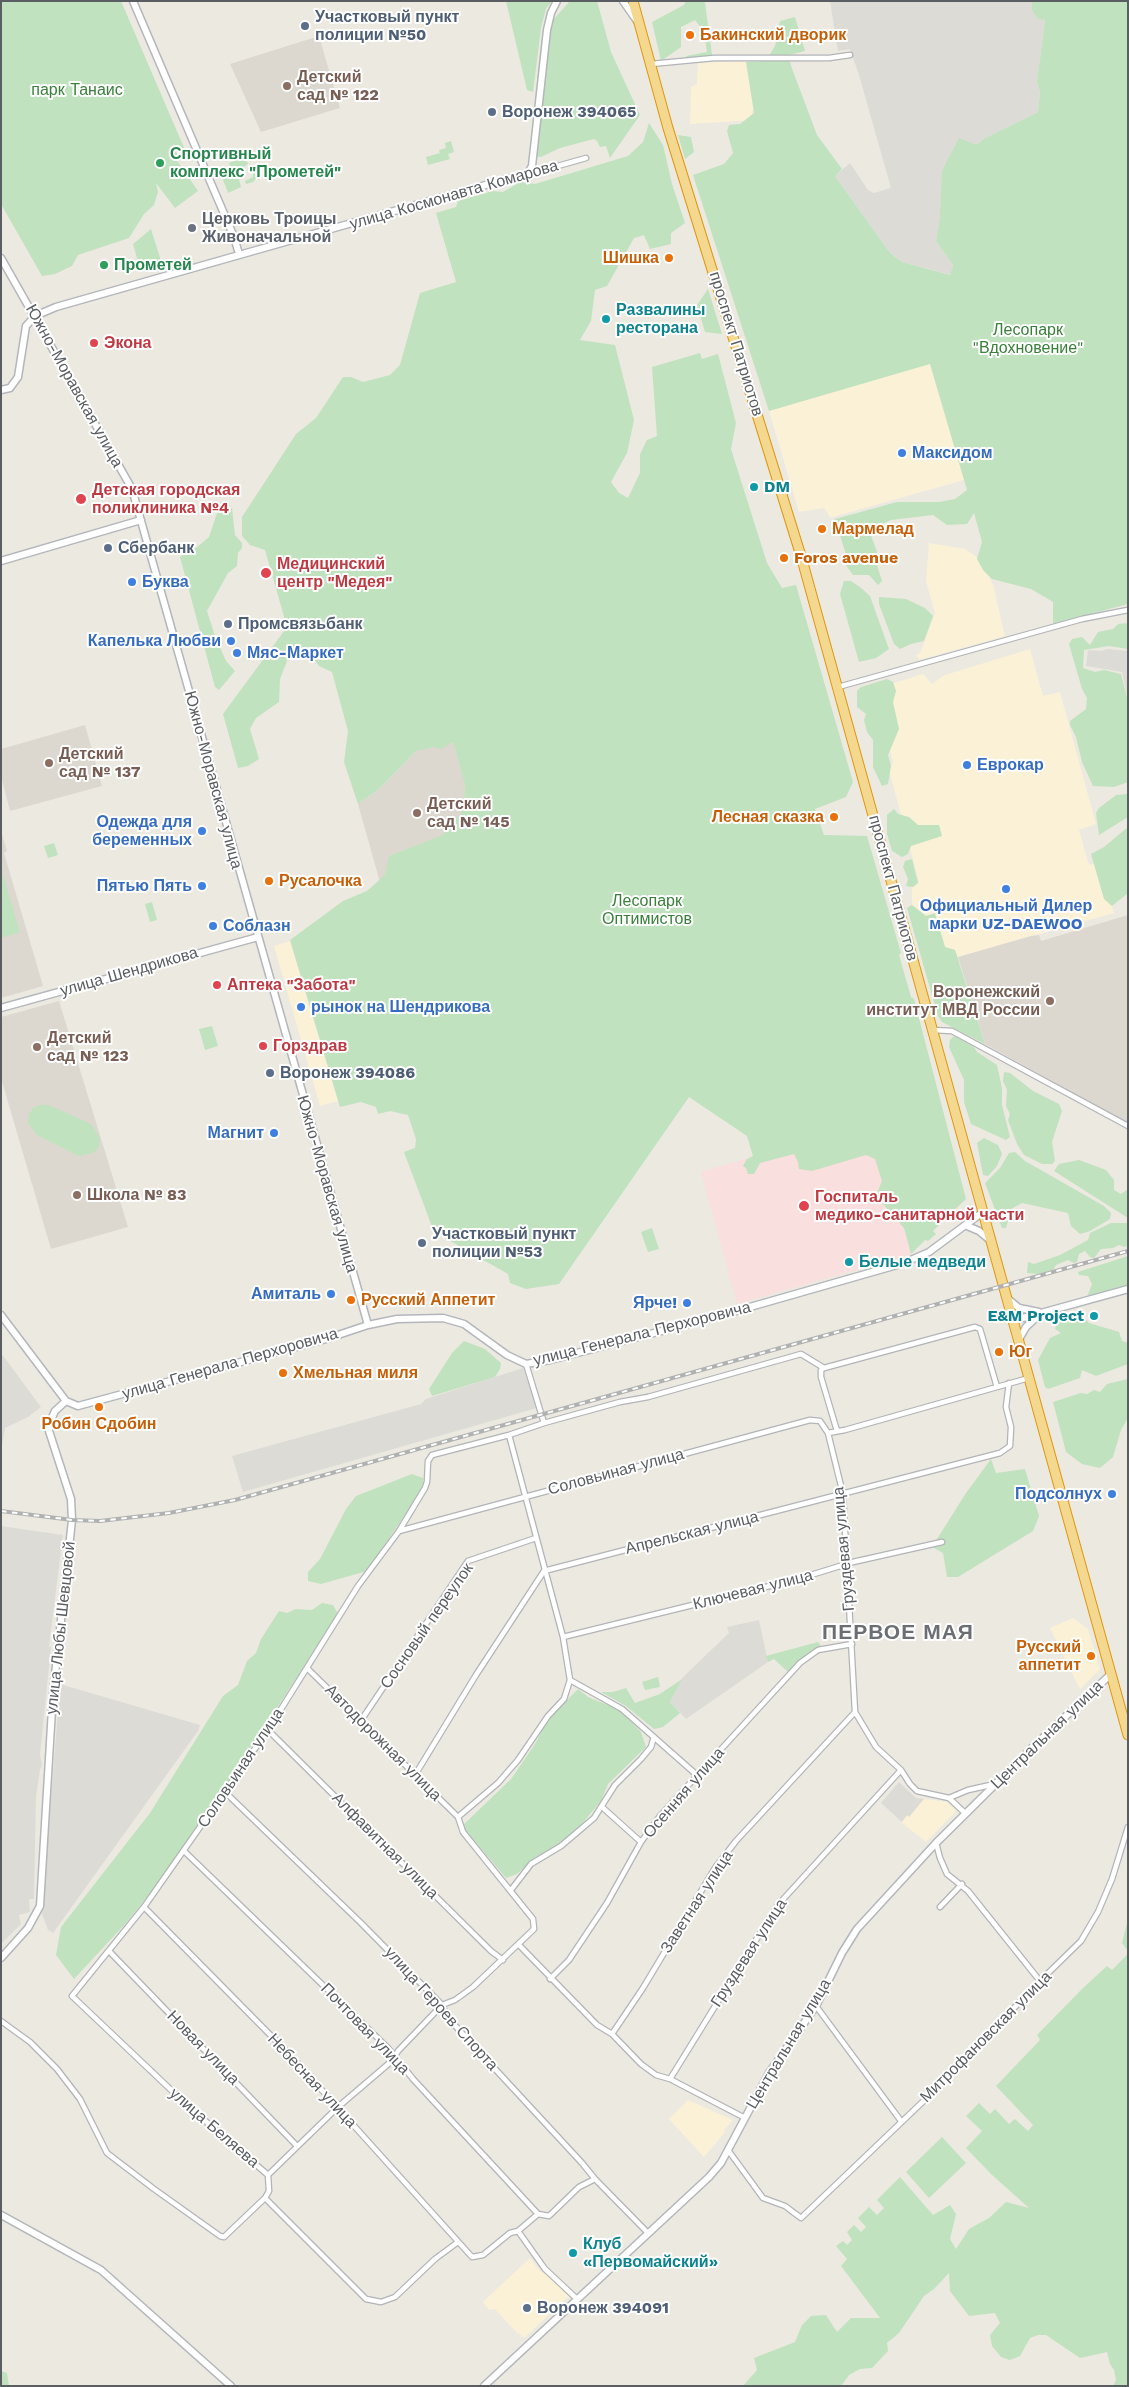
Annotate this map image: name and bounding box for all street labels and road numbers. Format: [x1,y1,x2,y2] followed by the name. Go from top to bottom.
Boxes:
[348,156,560,234] street label: улица Космонавта Комарова
[705,269,767,419] street label: проспект Патриотов
[21,301,127,471] street label: Южно-Моравская улица
[180,689,246,871] street label: Южно-Моравская улица
[864,813,922,963] street label: проспект Патриотов
[58,943,200,1001] street label: улица Шендрикова
[292,1093,362,1275] street label: Южно-Моравская улица
[531,1298,753,1370] street label: улица Генерала Перхоровича
[120,1324,340,1404] street label: улица Генерала Перхоровича
[546,1445,686,1499] street label: Соловьиная улица
[829,1486,859,1612] street label: Груздевая улица
[623,1507,761,1559] street label: Апрельская улица
[42,1540,80,1716] street label: улица Любы Шевцовой
[376,1560,478,1692] street label: Сосновый переулок
[691,1566,815,1614] street label: Ключевая улица
[987,1677,1107,1793] street label: Центральная улица
[321,1681,445,1805] street label: Автодорожная улица
[194,1705,288,1831] street label: Соловьиная улица
[639,1744,729,1842] street label: Осенняя улица
[328,1789,442,1903] street label: Алфавитная улица
[657,1847,737,1957] street label: Заветная улица
[707,1895,791,2011] street label: Груздевая улица
[380,1943,502,2075] street label: улица Героев Спорта
[916,1967,1056,2107] street label: Митрофановская улица
[743,1976,835,2112] street label: Центральная улица
[317,1979,413,2079] street label: Почтовая улица
[163,2007,243,2089] street label: Новая улица
[263,2030,361,2132] street label: Небесная улица
[165,2084,263,2172] street label: улица Беляева

